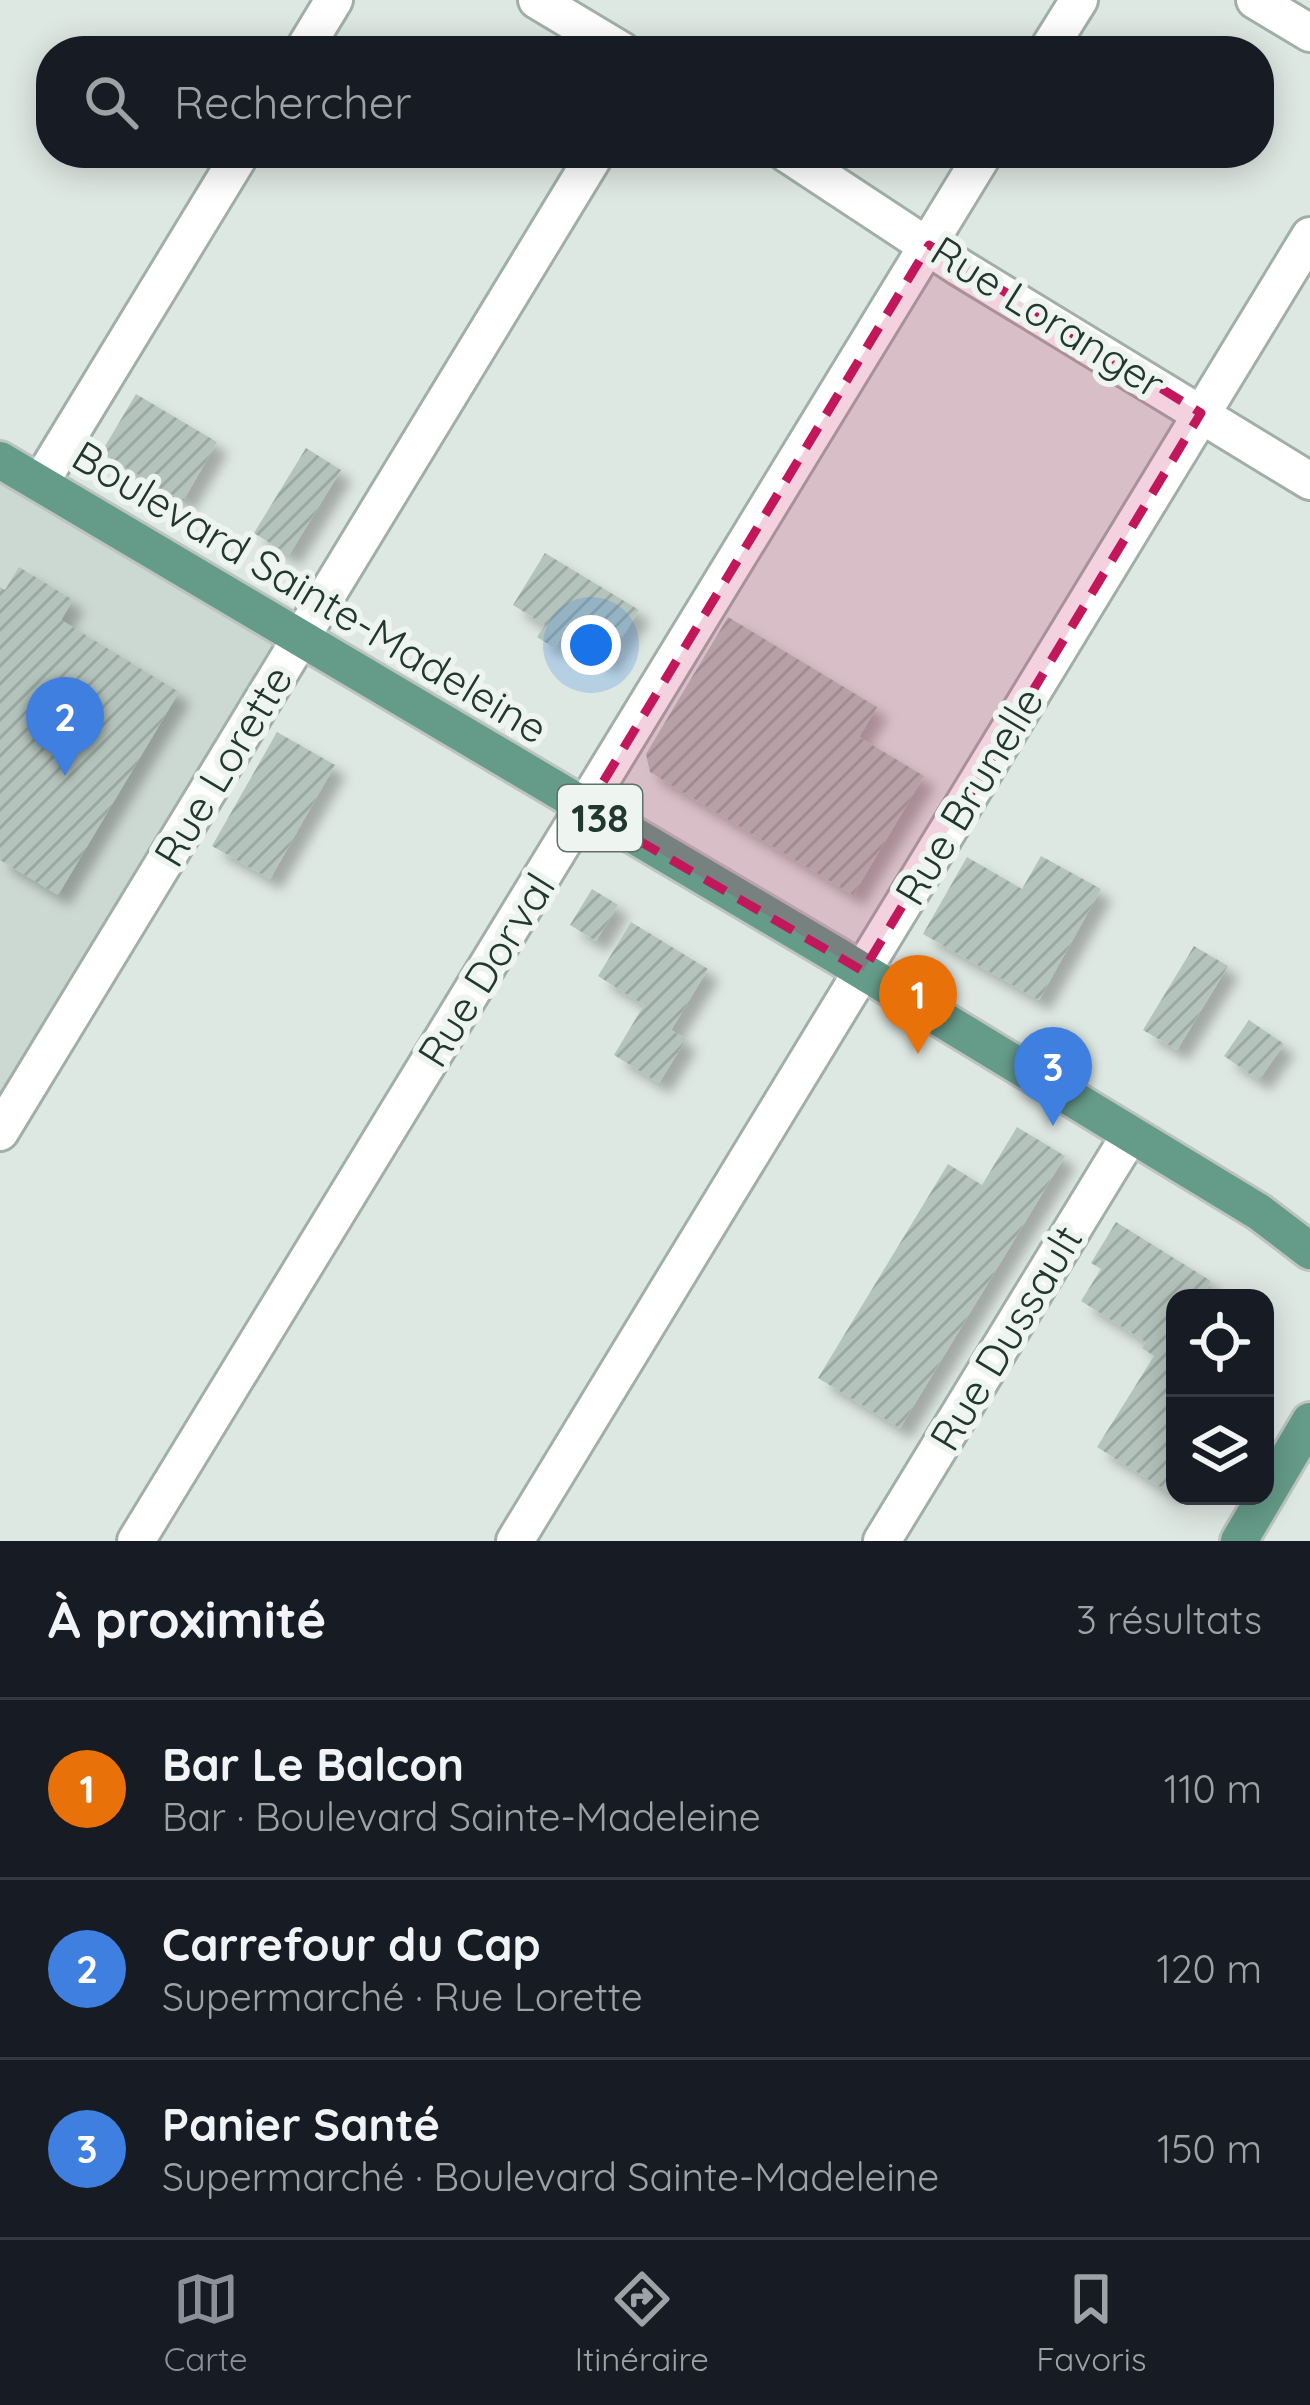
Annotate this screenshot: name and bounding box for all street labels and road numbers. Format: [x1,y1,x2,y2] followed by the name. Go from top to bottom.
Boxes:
[922,224,1175,409] street label: Rue Loranger
[63,429,557,755] street label: Boulevard Sainte-Madeleine
[142,655,303,876] street label: Rue Lorette
[883,677,1054,914] street label: Rue Brunelle
[558,785,642,851] road number: 138
[405,863,566,1076] street label: Rue Dorval
[918,1216,1094,1460] street label: Rue Dussault

